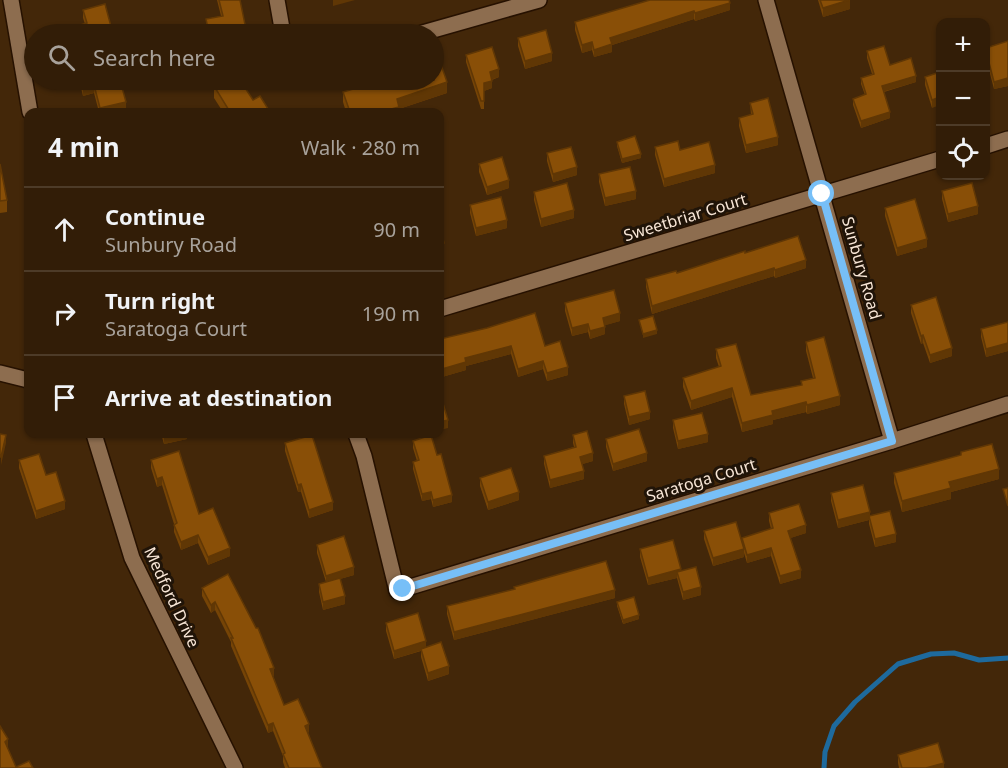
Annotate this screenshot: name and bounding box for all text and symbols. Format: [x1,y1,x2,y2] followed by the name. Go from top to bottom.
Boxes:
[936,18,990,180] map controls
[936,18,990,72] button: +
[24,24,444,90] search box
[45,41,78,74] icon: search
[93,42,215,72] text: Search here
[936,72,990,126] button: −
[936,126,990,180] button: locate
[48,129,120,165] text: 4 min
[301,134,420,161] text: Walk · 280 m
[808,180,834,206] route start
[621,188,749,246] street label: Sweetbriar Court
[105,201,205,231] text: Continue
[48,213,81,246] icon: ahead
[837,214,887,322] street label: Sunbury Road
[373,216,420,243] text: 90 m
[105,231,237,258] text: Sunbury Road
[105,285,215,315] text: Turn right
[48,297,81,330] icon: right
[362,300,420,327] text: 190 m
[105,315,247,342] text: Saratoga Court
[48,381,81,414] icon: arrive
[105,382,332,412] text: Arrive at destination
[643,453,759,507] street label: Saratoga Court
[139,543,205,651] street label: Medford Drive
[389,575,415,601] route end

